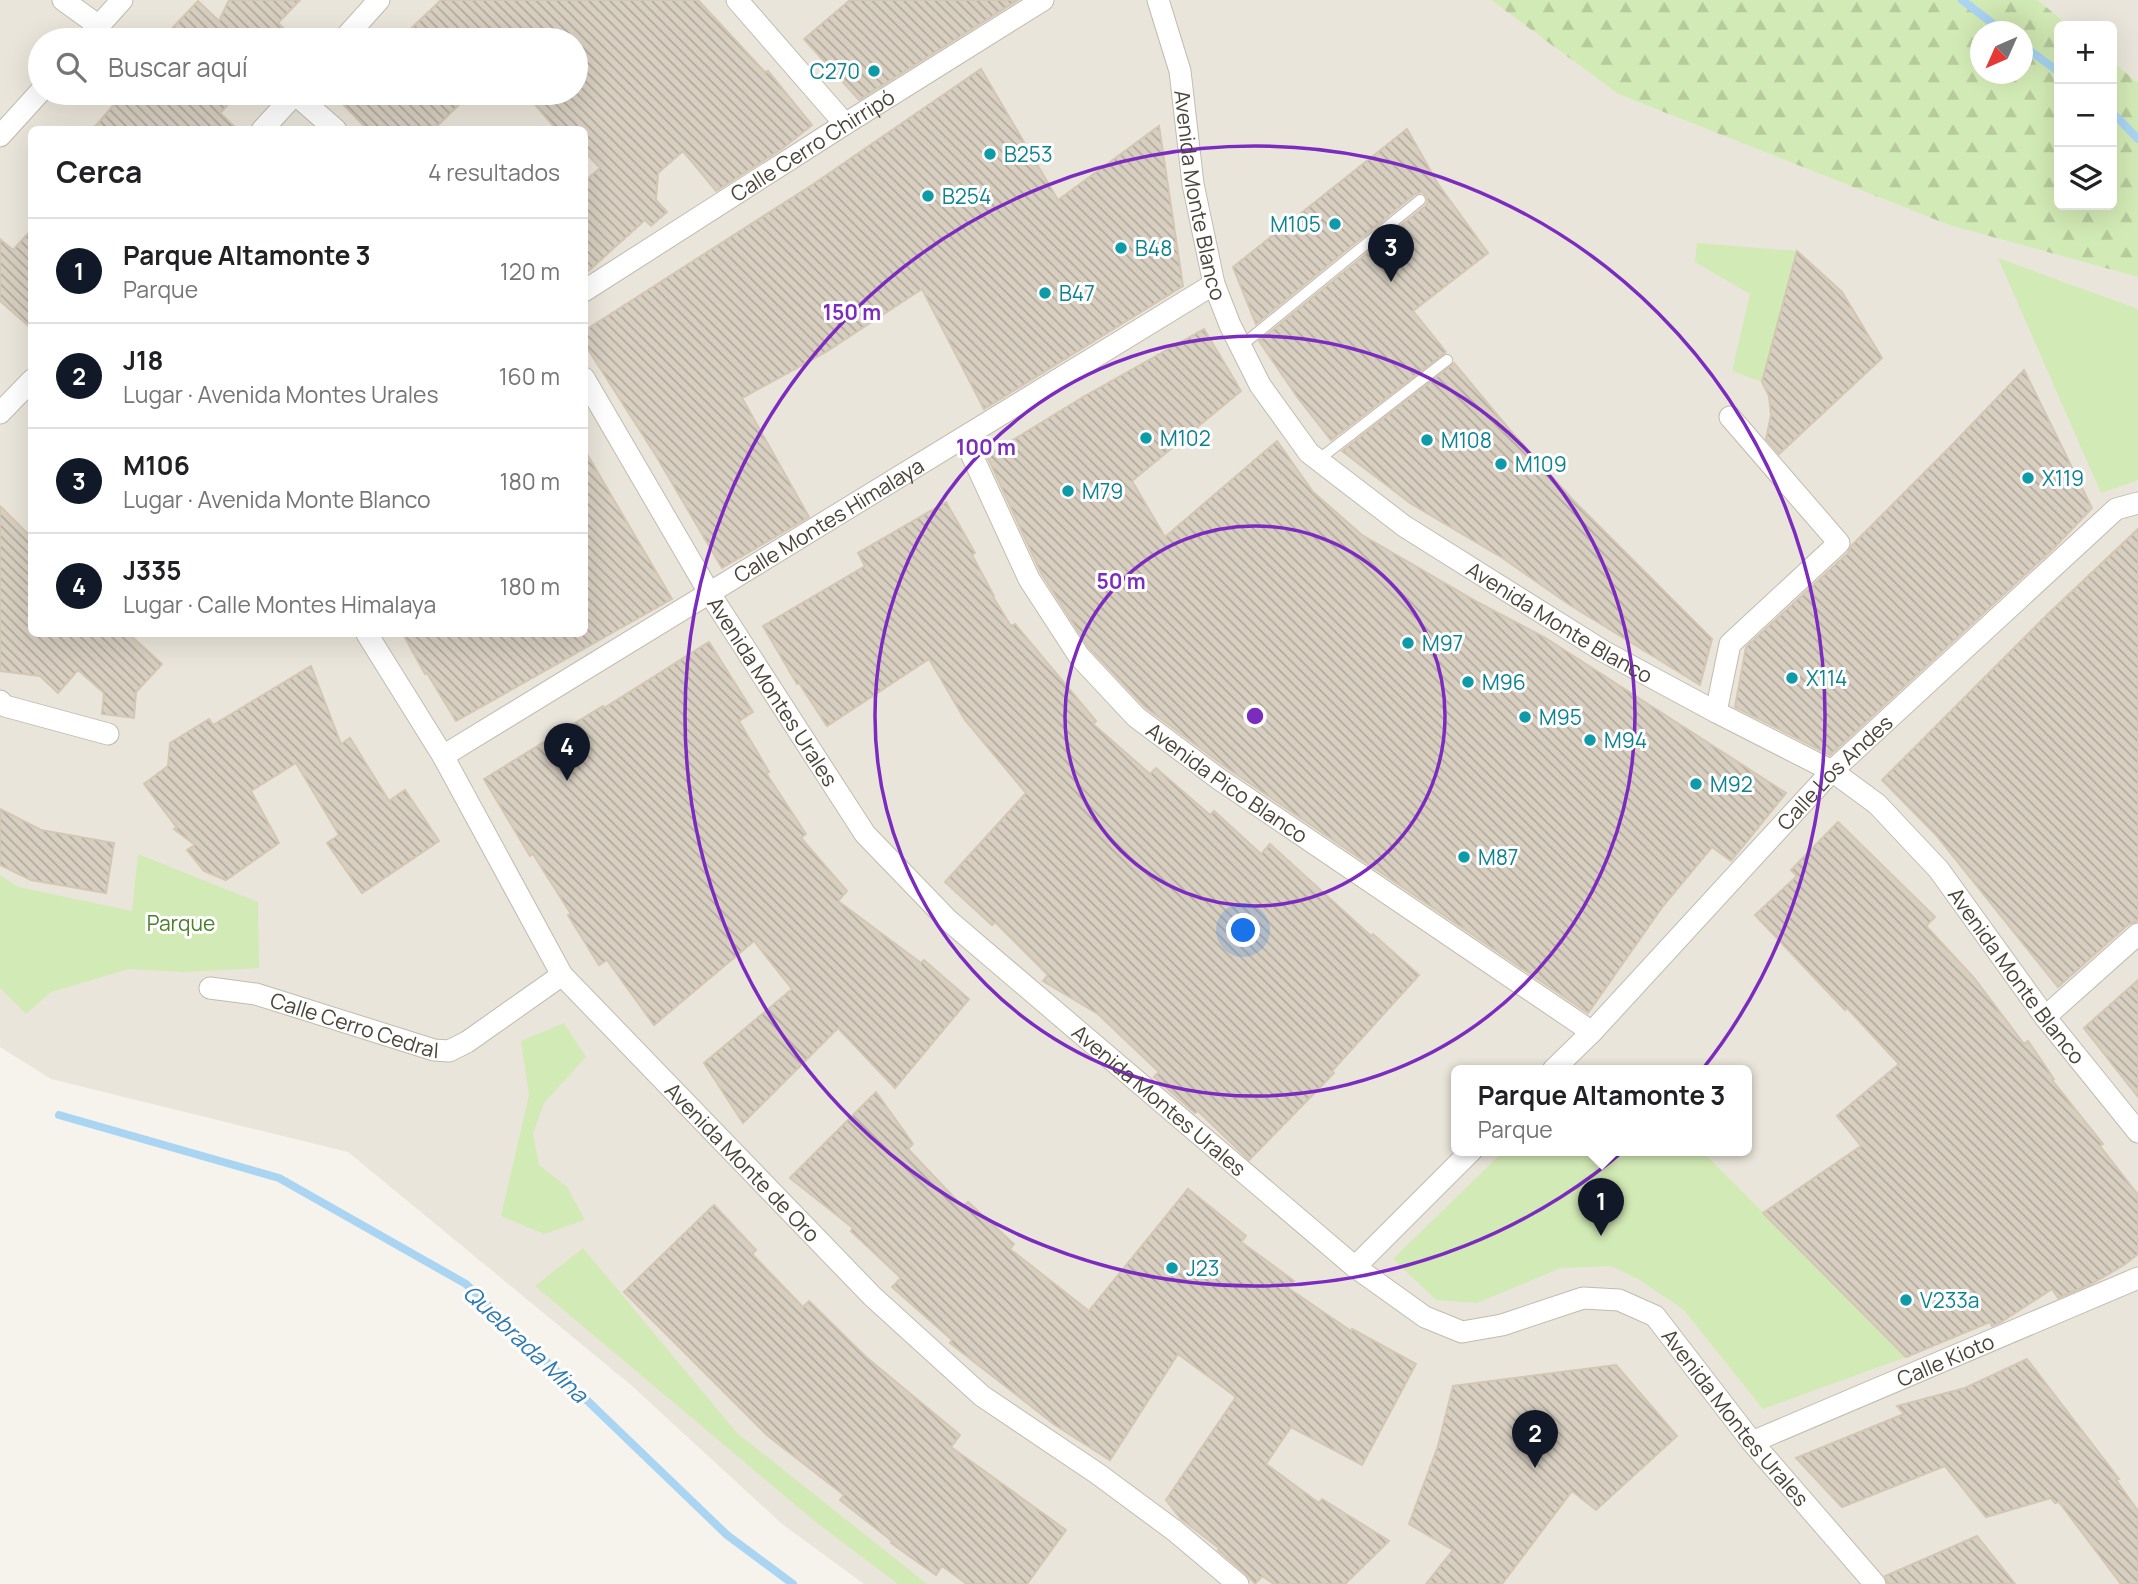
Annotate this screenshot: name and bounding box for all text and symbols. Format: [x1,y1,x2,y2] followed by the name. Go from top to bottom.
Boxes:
[1970,21,2033,84] north arrow
[2054,21,2117,210] map controls
[2054,21,2117,84] button: +
[28,28,588,105] search box
[52,48,90,86] icon: search
[108,49,248,85] text: Buscar aquí
[810,57,860,85] place label: C270
[866,63,882,79] marker: C270
[725,83,900,208] street label: Calle Cerro Chirripó
[2054,84,2117,147] button: −
[1168,88,1233,304] street label: Avenida Monte Blanco
[1004,140,1053,168] place label: B253
[982,146,998,162] marker: B253
[2054,147,2117,210] button: layers
[56,151,142,192] text: Cerca
[428,156,560,188] text: 4 resultados
[942,182,991,210] place label: B254
[920,188,936,204] marker: B254
[1270,210,1321,238] place label: M105
[1327,216,1343,232] marker: M105
[1368,224,1414,282] pin: 3
[1135,234,1172,262] place label: B48
[123,237,371,273] text: Parque Altamonte 3
[1113,240,1129,256] marker: B48
[74,255,84,287] text: 1
[500,255,560,287] text: 120 m
[123,273,198,305] text: Parque
[1059,279,1095,307] place label: B47
[1037,285,1053,301] marker: B47
[823,298,881,326] text: 150 m
[123,342,163,378] text: J18
[72,360,86,392] text: 2
[499,360,560,392] text: 160 m
[123,378,439,410] text: Lugar · Avenida Montes Urales
[1160,424,1211,452] place label: M102
[1441,426,1492,454] place label: M108
[1138,430,1154,446] marker: M102
[1419,432,1435,448] marker: M108
[956,433,1016,461] text: 100 m
[123,447,190,483] text: M106
[1515,450,1567,478] place label: M109
[728,451,929,589] street label: Calle Montes Himalaya
[1493,456,1509,472] marker: M109
[2042,464,2084,492] place label: X119
[72,465,86,497] text: 3
[500,465,560,497] text: 180 m
[2020,470,2036,486] marker: X119
[1082,477,1123,505] place label: M79
[123,483,431,515] text: Lugar · Avenida Monte Blanco
[1060,483,1076,499] marker: M79
[123,552,182,588] text: J335
[1461,555,1658,689] street label: Avenida Monte Blanco
[1096,567,1146,595] text: 50 m
[72,570,86,602] text: 4
[500,570,560,602] text: 180 m
[123,588,436,620] text: Lugar · Calle Montes Himalaya
[701,591,844,792] street label: Avenida Montes Urales
[1422,629,1463,657] place label: M97
[1400,635,1416,651] marker: M97
[1806,664,1848,692] place label: X114
[1482,668,1526,696] place label: M96
[1784,670,1800,686] marker: X114
[1460,674,1476,690] marker: M96
[1539,703,1582,731] place label: M95
[1243,704,1267,728] centre of rings
[1771,708,1898,836] street label: Calle Los Andes
[1517,709,1533,725] marker: M95
[1141,716,1313,849] street label: Avenida Pico Blanco
[544,723,590,781] pin: 4
[1604,726,1647,754] place label: M94
[1582,732,1598,748] marker: M94
[1710,770,1753,798] place label: M92
[1688,776,1704,792] marker: M92
[1478,843,1518,871] place label: M87
[1456,849,1472,865] marker: M87
[1942,882,2091,1070] street label: Avenida Monte Blanco
[147,909,215,937] park label: Parque
[1226,913,1260,947] your location
[267,985,440,1064] street label: Calle Cerro Cedral
[1066,1018,1252,1182] street label: Avenida Montes Urales
[1451,1065,1752,1156] popup
[659,1076,826,1248] street label: Avenida Monte de Oro
[1478,1077,1725,1113] text: Parque Altamonte 3
[1478,1113,1553,1145] text: Parque
[1578,1178,1624,1236] pin: 1
[1186,1254,1219,1282] place label: J23
[1164,1260,1180,1276] marker: J23
[457,1277,596,1410] water label: Quebrada Mina
[1920,1286,1980,1314] place label: V233a
[1898,1292,1914,1308] marker: V233a
[1656,1323,1815,1512] street label: Avenida Montes Urales
[1892,1327,1998,1393] street label: Calle Kioto
[1512,1410,1558,1468] pin: 2

